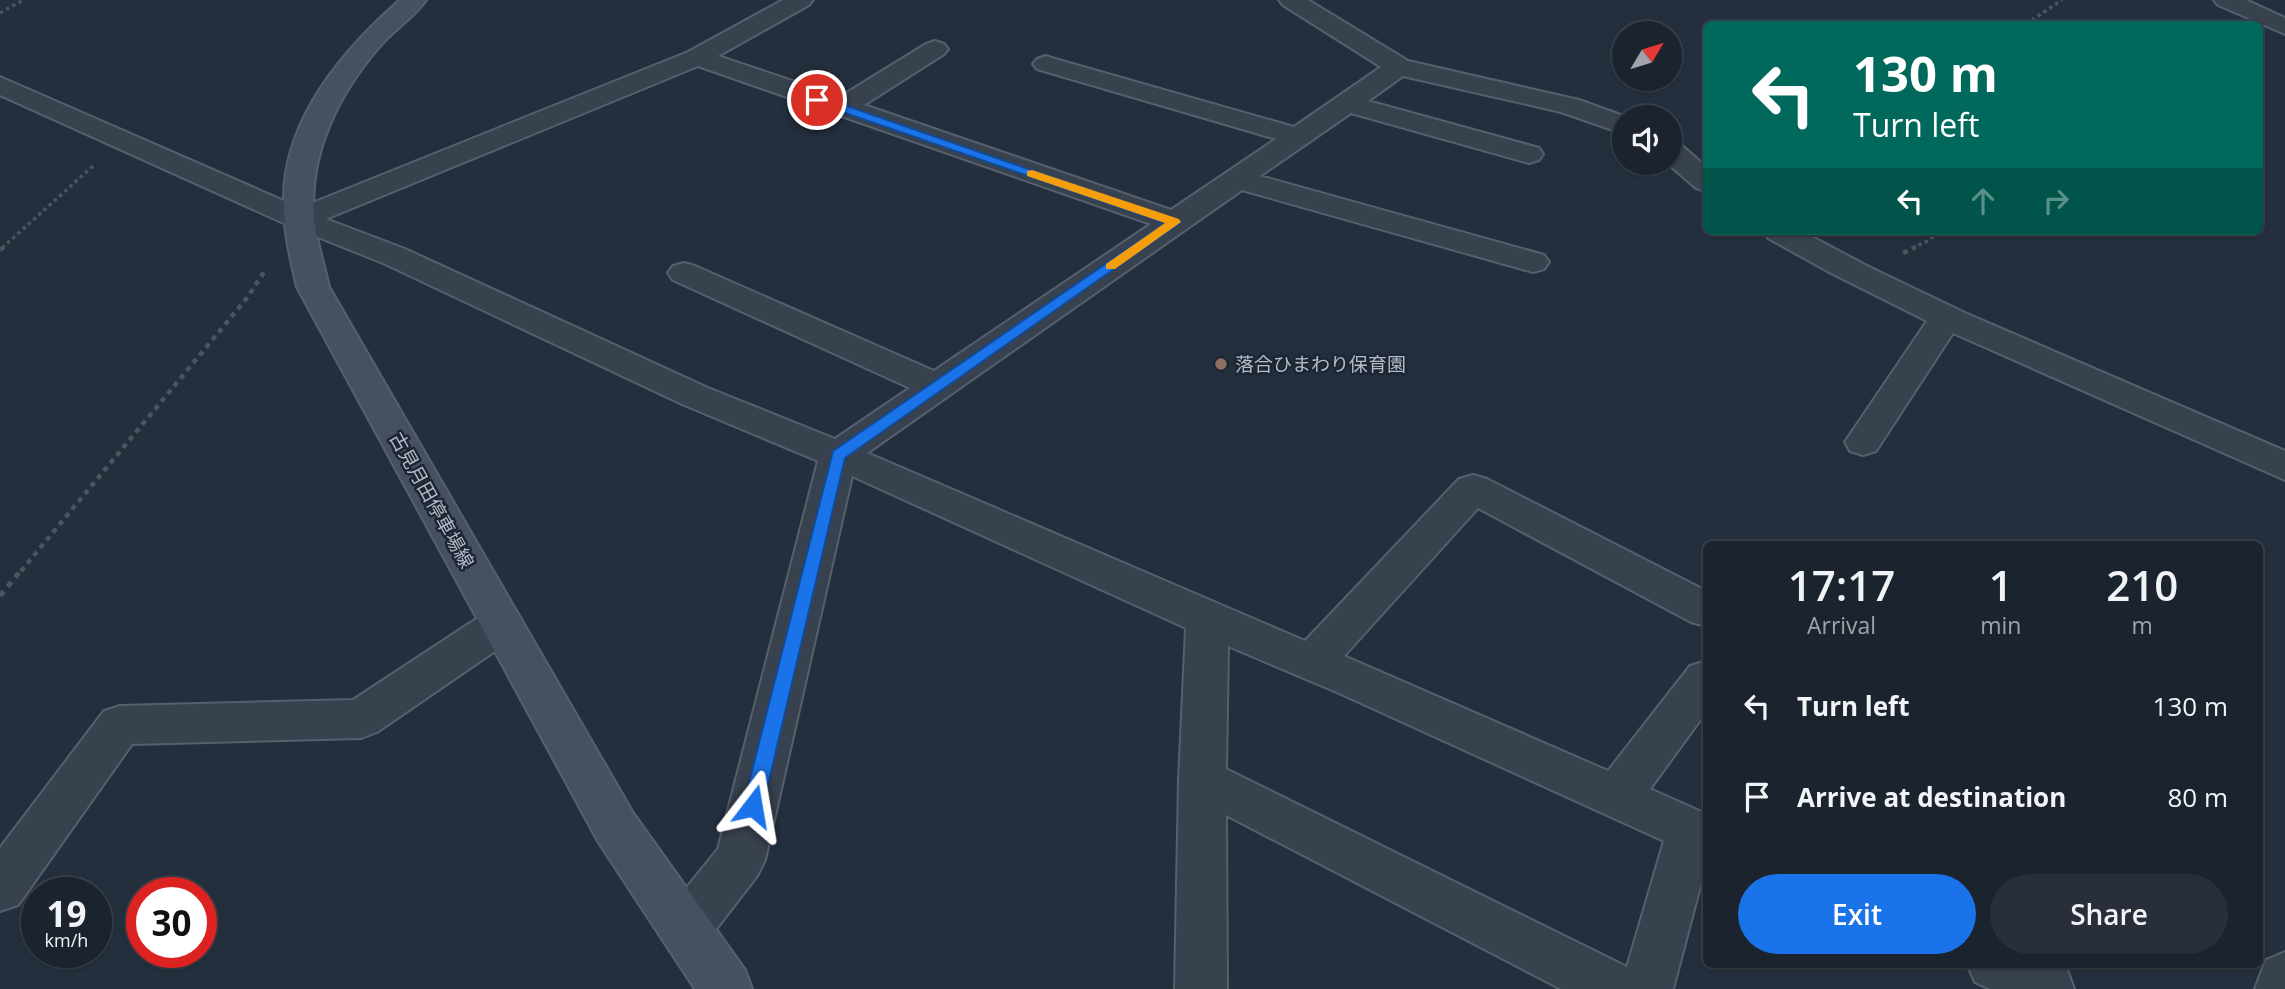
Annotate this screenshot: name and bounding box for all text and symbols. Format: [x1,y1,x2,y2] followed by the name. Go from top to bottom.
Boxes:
[1612,21,1682,91] north arrow
[1612,21,1682,175] map controls
[1853,40,1998,106] text: 130 m
[1738,49,1829,140] icon: left
[787,70,847,130] pin
[798,81,836,119] icon: arrive
[1853,103,1979,146] text: Turn left
[1612,105,1682,175] button: sound
[1891,182,1929,220] icon: left
[1964,182,2002,220] icon: ahead
[2037,182,2075,220] icon: right
[1235,351,1406,377] place label: 落合ひまわり保育園
[1213,356,1229,372] marker: 落合ひまわり保育園
[384,427,480,573] street label: 古見月田停車場線
[1788,556,1895,613] text: 17:17
[1989,556,2013,613] text: 1
[2106,556,2178,613] text: 210
[1807,609,1876,641] text: Arrival
[1980,609,2021,641] text: min
[2132,609,2153,641] text: m
[1738,687,1776,725] icon: left
[1797,688,1909,724] text: Turn left
[2153,688,2228,724] text: 130 m
[716,769,790,843] position arrow
[1738,778,1776,816] icon: arrive
[1797,779,2066,815] text: Arrive at destination
[2167,779,2228,815] text: 80 m
[1738,874,1976,954] button: Exit
[1990,874,2228,954] button: Share
[126,877,217,968] speed limit sign: 30
[46,890,87,937] text: 19
[45,928,88,952] text: km/h

